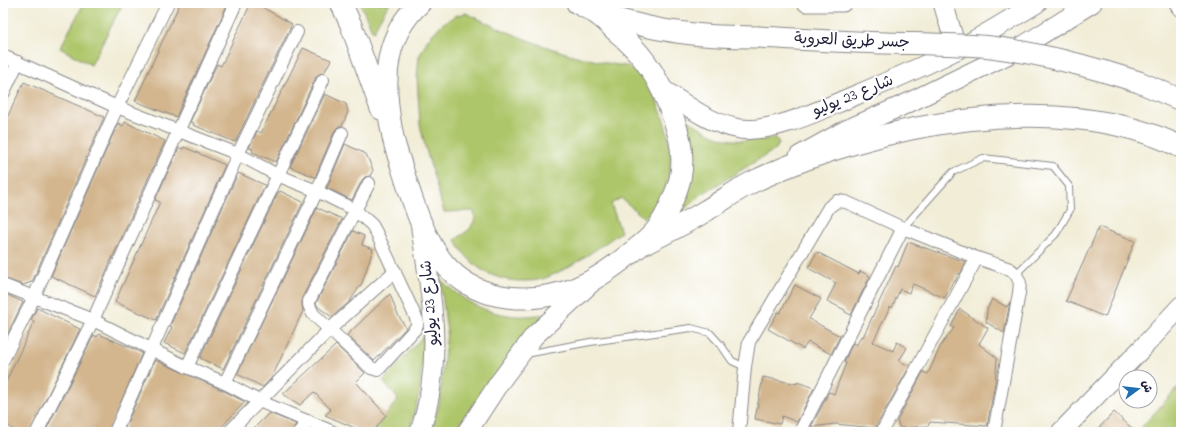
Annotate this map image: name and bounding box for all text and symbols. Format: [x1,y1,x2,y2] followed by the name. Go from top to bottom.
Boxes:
[794,27,910,55] street label: جسر طريق العروبة
[808,69,897,124] street label: شارع 23 يوليو
[414,259,446,348] street label: شارع 23 يوليو
[1118,369,1158,409] north arrow
[1137,379,1156,395] text: ش

